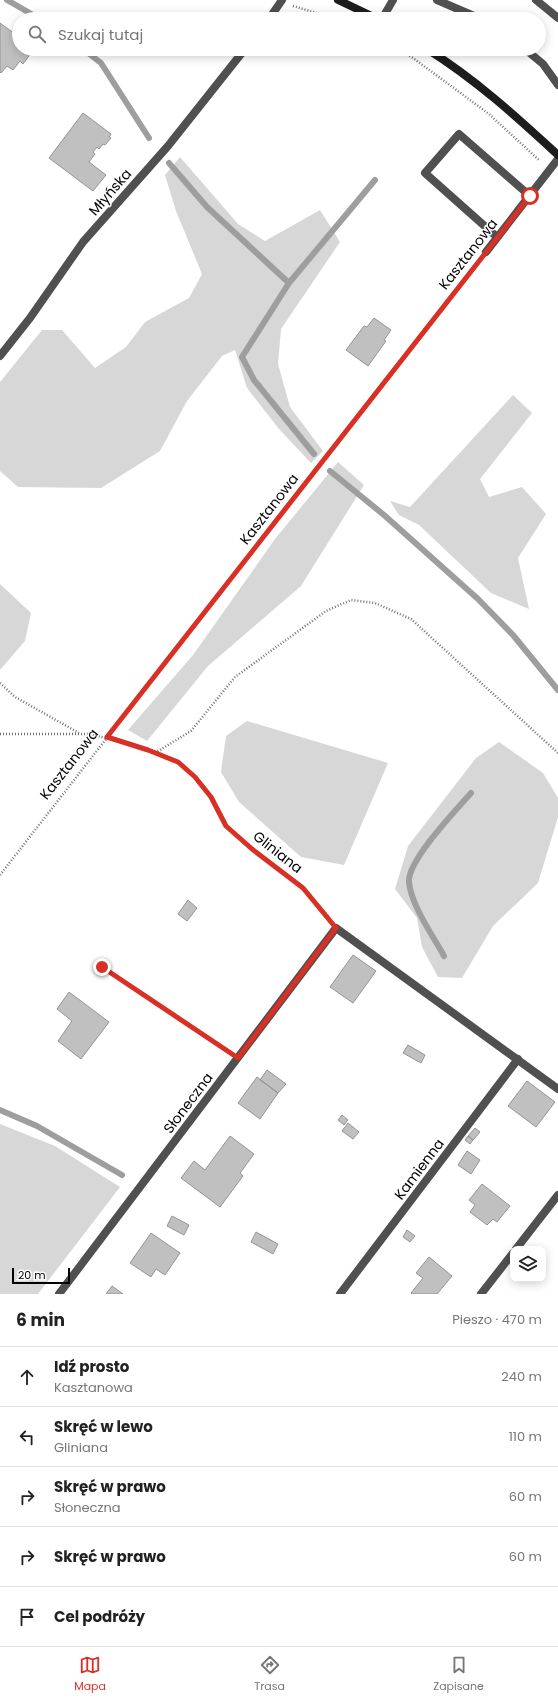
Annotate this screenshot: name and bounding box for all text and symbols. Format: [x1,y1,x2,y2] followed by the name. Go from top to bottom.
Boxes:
[12,12,546,56] search box
[26,23,48,45] icon: search
[58,24,143,45] text: Szukaj tutaj
[84,164,136,220] street label: Młyńska
[521,187,539,205] route start
[434,214,502,294] street label: Kasztanowa
[235,469,303,549] street label: Kasztanowa
[35,724,103,804] street label: Kasztanowa
[249,826,307,878] street label: Gliniana
[93,958,111,976] route end
[158,1068,218,1138] street label: Słoneczna
[389,1134,449,1204] street label: Kamienna
[510,1246,546,1282] map controls
[510,1246,546,1282] button: layers
[12,1266,70,1285] scale bar
[18,1267,46,1283] text: 20 m
[16,1308,65,1332] text: 6 min
[452,1310,542,1329] text: Pieszo · 470 m
[54,1356,129,1377] text: Idź prosto
[16,1366,38,1388] icon: ahead
[501,1367,542,1386] text: 240 m
[54,1378,133,1397] text: Kasztanowa
[54,1416,153,1437] text: Skręć w lewo
[16,1426,38,1448] icon: left
[509,1427,542,1446] text: 110 m
[54,1438,108,1457] text: Gliniana
[54,1476,166,1497] text: Skręć w prawo
[16,1486,38,1508] icon: right
[509,1487,542,1506] text: 60 m
[54,1498,121,1517] text: Słoneczna
[16,1546,38,1568] icon: right
[54,1546,166,1567] text: Skręć w prawo
[509,1547,542,1566] text: 60 m
[16,1606,38,1628] icon: arrive
[54,1606,145,1627] text: Cel podróży
[74,1654,106,1695] tab: Mapa
[254,1654,285,1695] tab: Trasa
[433,1654,484,1695] tab: Zapisane

